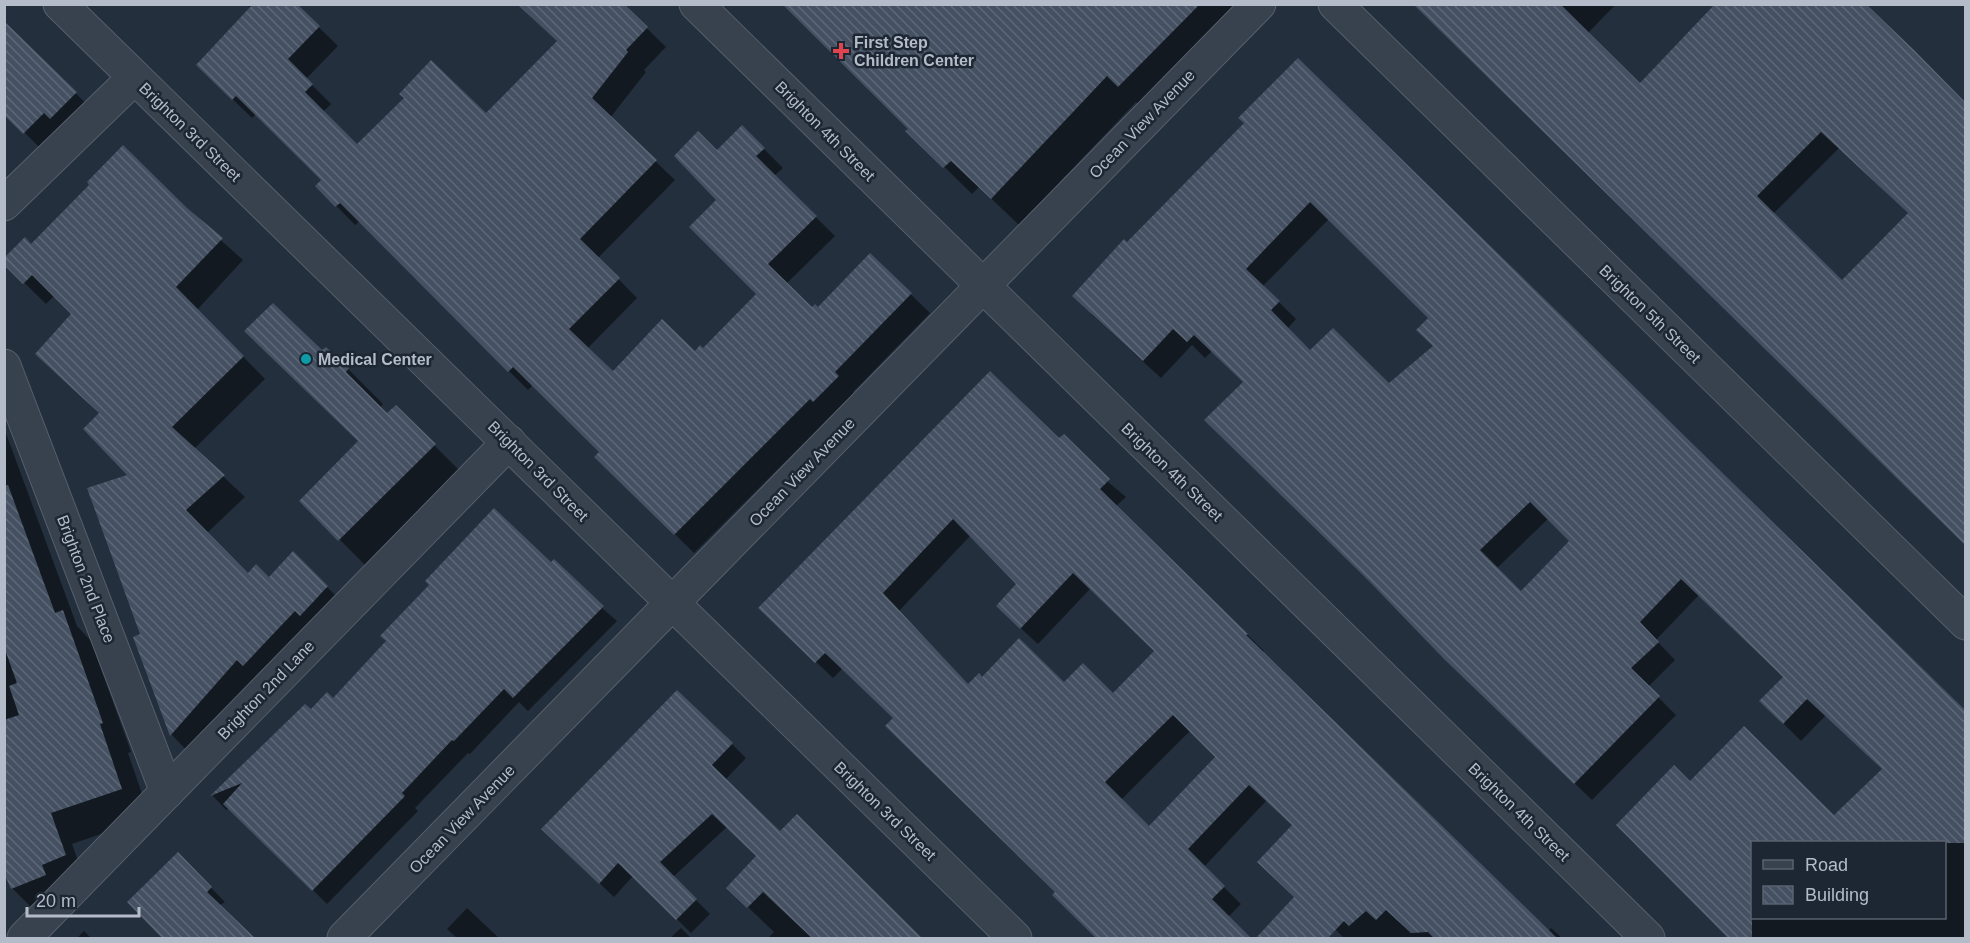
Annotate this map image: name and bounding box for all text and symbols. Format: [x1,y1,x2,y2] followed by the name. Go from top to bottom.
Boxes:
[854,34,974,69] place label: First Step Children Center
[832,42,850,60] marker: First Step Children Center
[1086,66,1198,182] street label: Ocean View Avenue
[772,78,879,185] street label: Brighton 4th Street
[136,79,245,185] street label: Brighton 3rd Street
[1596,262,1704,367] street label: Brighton 5th Street
[318,351,432,368] place label: Medical Center
[299,352,313,366] marker: Medical Center
[746,414,858,530] street label: Ocean View Avenue
[485,418,592,525] street label: Brighton 3rd Street
[1118,420,1226,525] street label: Brighton 4th Street
[54,513,118,645] street label: Brighton 2nd Place
[214,637,318,743] street label: Brighton 2nd Lane
[831,758,940,864] street label: Brighton 3rd Street
[1465,760,1573,865] street label: Brighton 4th Street
[406,761,518,877] street label: Ocean View Avenue
[1751,841,1946,919] legend
[1805,855,1848,875] text: Road
[27,880,140,918] scale bar
[1805,885,1869,905] text: Building
[36,891,76,911] text: 20 m

